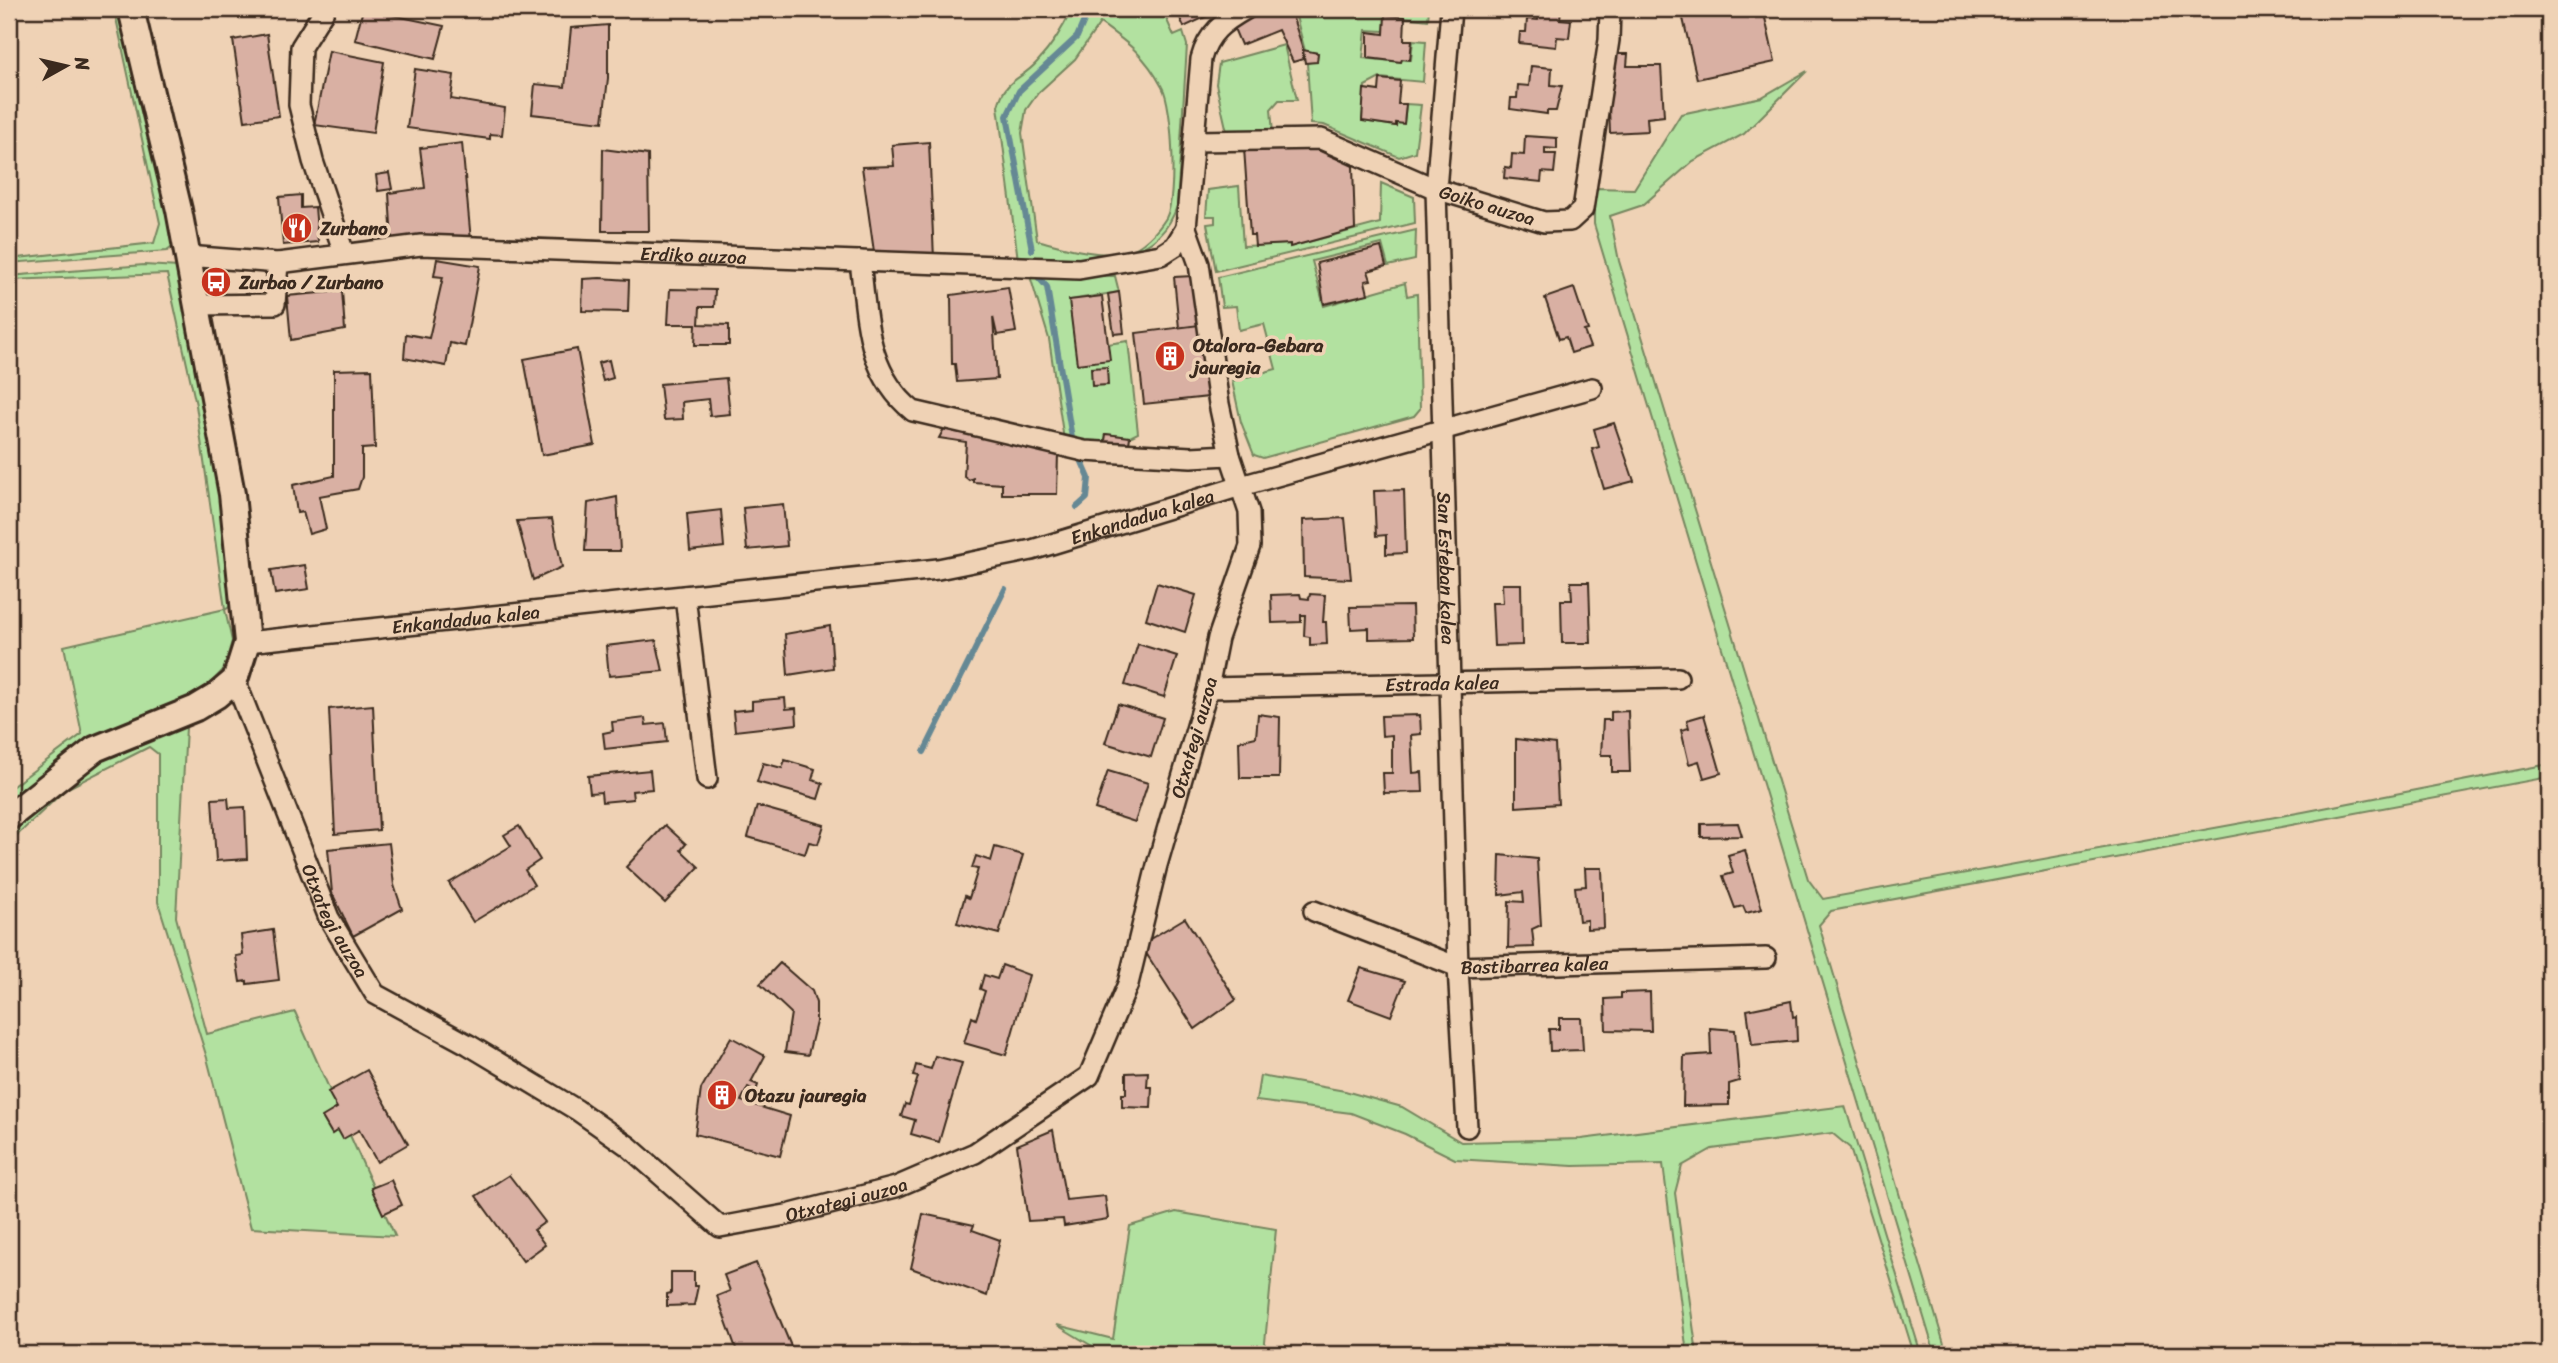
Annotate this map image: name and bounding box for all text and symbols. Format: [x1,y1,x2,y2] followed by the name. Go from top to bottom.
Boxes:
[32,32,102,102] north arrow
[65,54,100,73] text: N
[1435,174,1540,235] street label: Goiko auzoa
[280,211,314,245] restaurant icon: Zurbano
[319,212,388,245] place label: Zurbano
[640,237,748,273] street label: Erdiko auzoa
[199,265,233,299] bus stop icon: Zurbao / Zurbano
[238,266,384,299] place label: Zurbao / Zurbano
[1189,329,1324,384] place label: Otalora-Gebara jauregia
[1153,339,1187,373] building icon: Otalora-Gebara jauregia
[1066,479,1219,554] street label: Enkandadua kalea
[1428,491,1465,646] street label: San Esteban kalea
[390,595,542,643] street label: Enkandadua kalea
[1385,665,1500,701] street label: Estrada kalea
[1161,674,1226,802] street label: Otxategi auzoa
[293,859,378,985] street label: Otxategi auzoa
[1460,946,1609,983] street label: Bastibarrea kalea
[705,1078,739,1112] building icon: Otazu jauregia
[745,1079,867,1112] place label: Otazu jauregia
[782,1167,913,1231] street label: Otxategi auzoa

